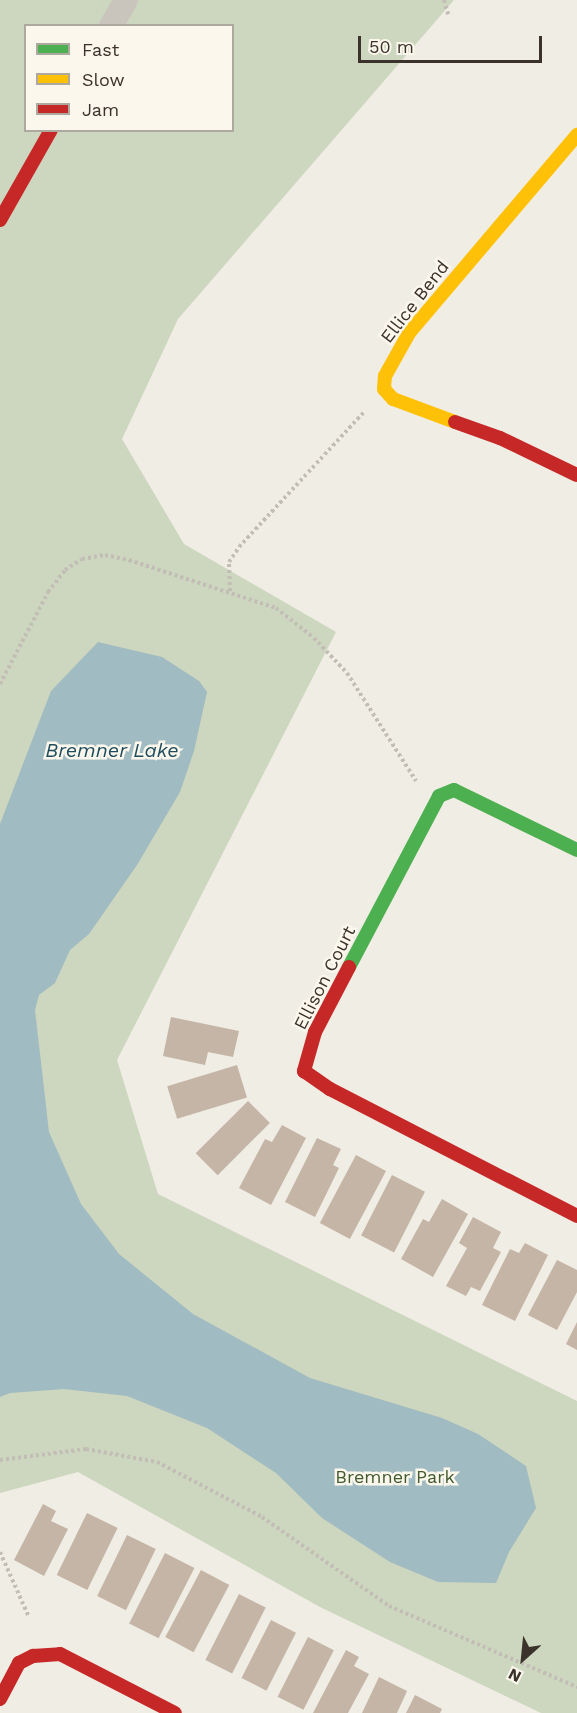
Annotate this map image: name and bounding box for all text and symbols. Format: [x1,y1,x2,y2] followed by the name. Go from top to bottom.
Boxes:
[24,24,234,132] legend
[361,24,546,62] scale bar
[369,36,414,57] text: 50 m
[82,39,119,60] text: Fast
[82,69,125,90] text: Slow
[82,99,119,120] text: Jam
[376,257,454,347] street label: Ellice Bend
[45,738,179,762] water label: Bremner Lake
[290,923,360,1033] street label: Ellison Court
[335,1466,455,1488] park label: Bremner Park
[493,1629,553,1689] north arrow
[505,1664,524,1687] text: N

